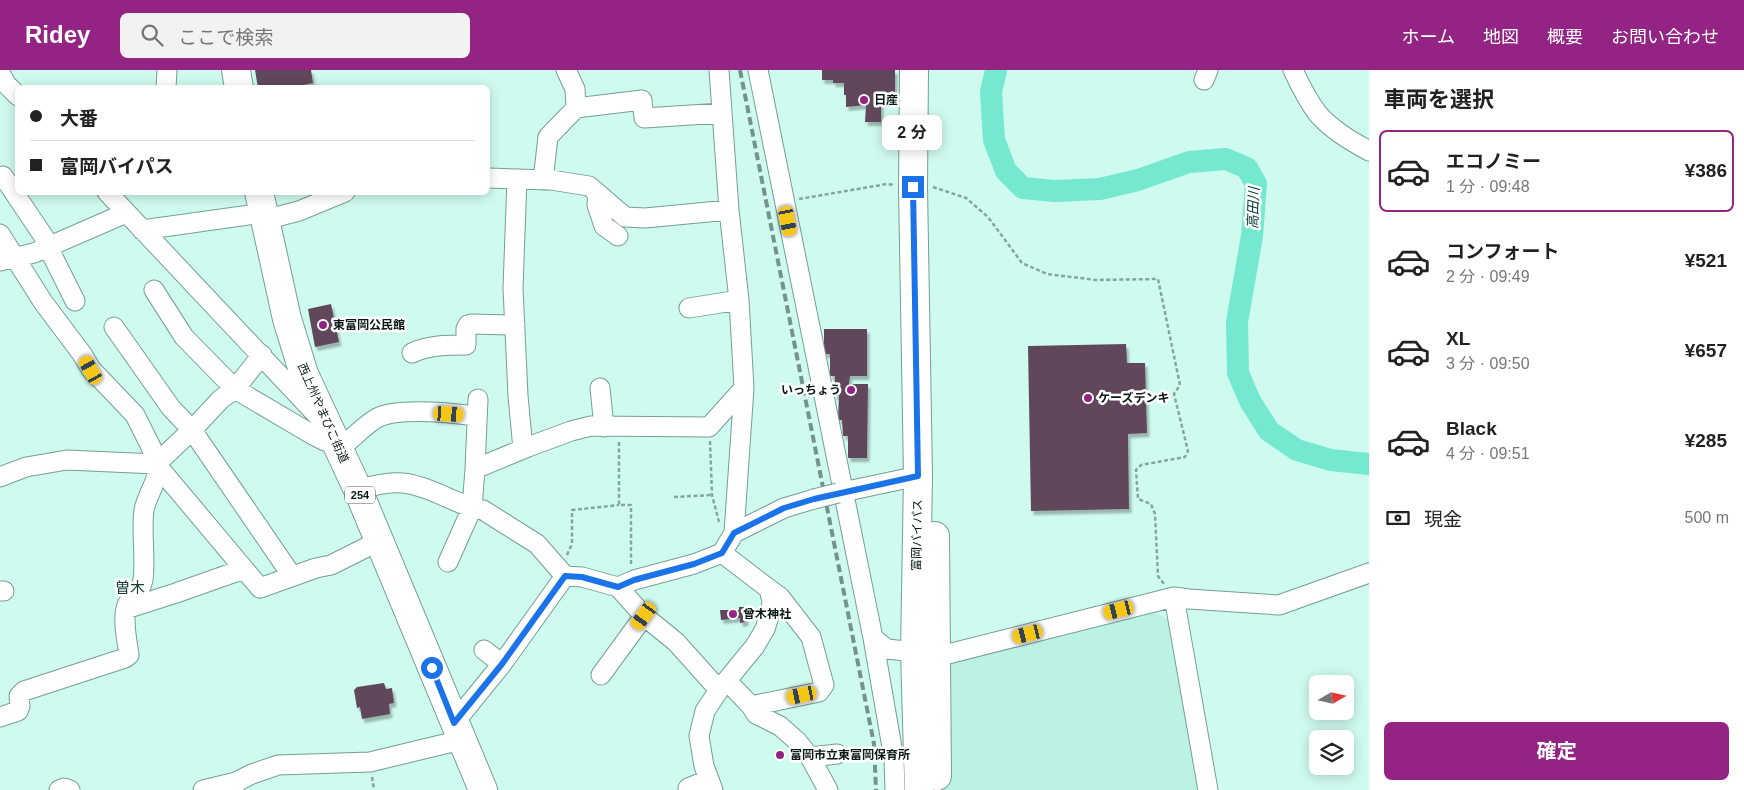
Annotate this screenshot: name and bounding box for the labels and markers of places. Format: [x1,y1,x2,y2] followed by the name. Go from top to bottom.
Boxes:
[874,93,898,107] place label: 日産
[858,94,870,106] marker: 日産
[333,318,405,332] place label: 東富岡公民館
[317,319,329,331] marker: 東富岡公民館
[781,383,841,397] place label: いっちょう
[845,384,857,396] marker: いっちょう
[1098,391,1169,405] place label: ケーズデンキ
[1082,392,1094,404] marker: ケーズデンキ
[743,607,791,621] place label: 曾木神社
[727,608,739,620] marker: 曾木神社
[790,748,910,762] place label: 富岡市立東富岡保育所
[774,749,786,761] marker: 富岡市立東富岡保育所

